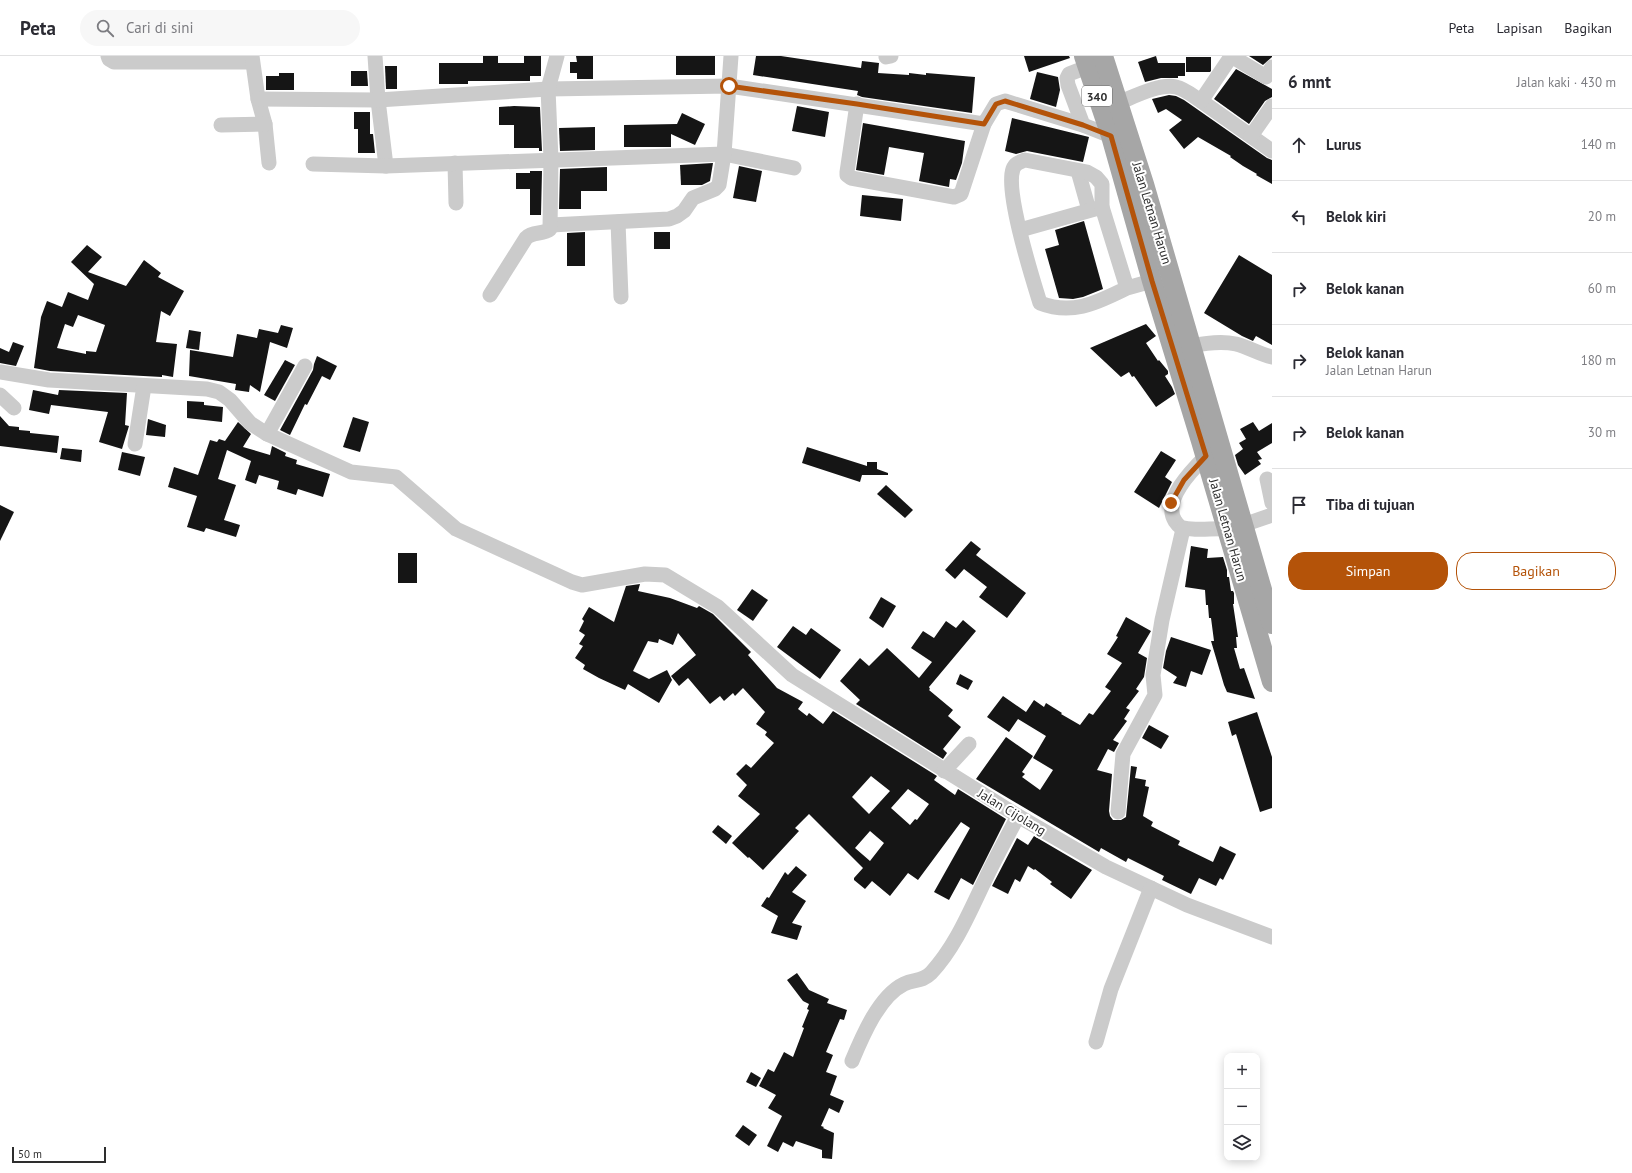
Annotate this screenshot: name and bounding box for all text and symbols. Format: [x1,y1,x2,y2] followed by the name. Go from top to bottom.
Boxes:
[80,10,360,46] search box
[20,16,56,40] text: Peta
[94,17,116,39] icon: search
[126,18,193,37] text: Cari di sini
[1448,19,1475,37] text: Peta
[1497,19,1542,37] text: Lapisan
[1564,19,1612,37] text: Bagikan
[1288,71,1331,93] text: 6 mnt
[1517,74,1616,91] text: Jalan kaki · 430 m
[720,77,738,95] route start
[1082,86,1112,106] road number: 340
[1288,134,1310,156] icon: ahead
[1326,135,1361,154] text: Lurus
[1581,136,1616,153] text: 140 m
[1128,159,1176,266] street label: Jalan Letnan Harun
[1288,206,1310,228] icon: left
[1326,207,1386,226] text: Belok kiri
[1588,208,1616,225] text: 20 m
[1288,278,1310,300] icon: right
[1326,279,1404,298] text: Belok kanan
[1588,280,1616,297] text: 60 m
[1326,343,1404,362] text: Belok kanan
[1288,350,1310,372] icon: right
[1581,352,1616,369] text: 180 m
[1326,362,1432,379] text: Jalan Letnan Harun
[1288,422,1310,444] icon: right
[1326,423,1404,442] text: Belok kanan
[1588,424,1616,441] text: 30 m
[1205,476,1251,583] street label: Jalan Letnan Harun
[1162,494,1180,512] route end
[1288,494,1310,516] icon: arrive
[1326,495,1415,514] text: Tiba di tujuan
[1288,552,1448,590] button: Simpan
[1456,552,1616,590] button: Bagikan
[974,784,1049,839] street label: Jalan Cijolang
[1224,1053,1260,1161] map controls
[1224,1053,1260,1089] button: +
[1224,1089,1260,1125] button: −
[1224,1125,1260,1161] button: layers
[12,1145,106,1164] scale bar
[18,1147,42,1161] text: 50 m

